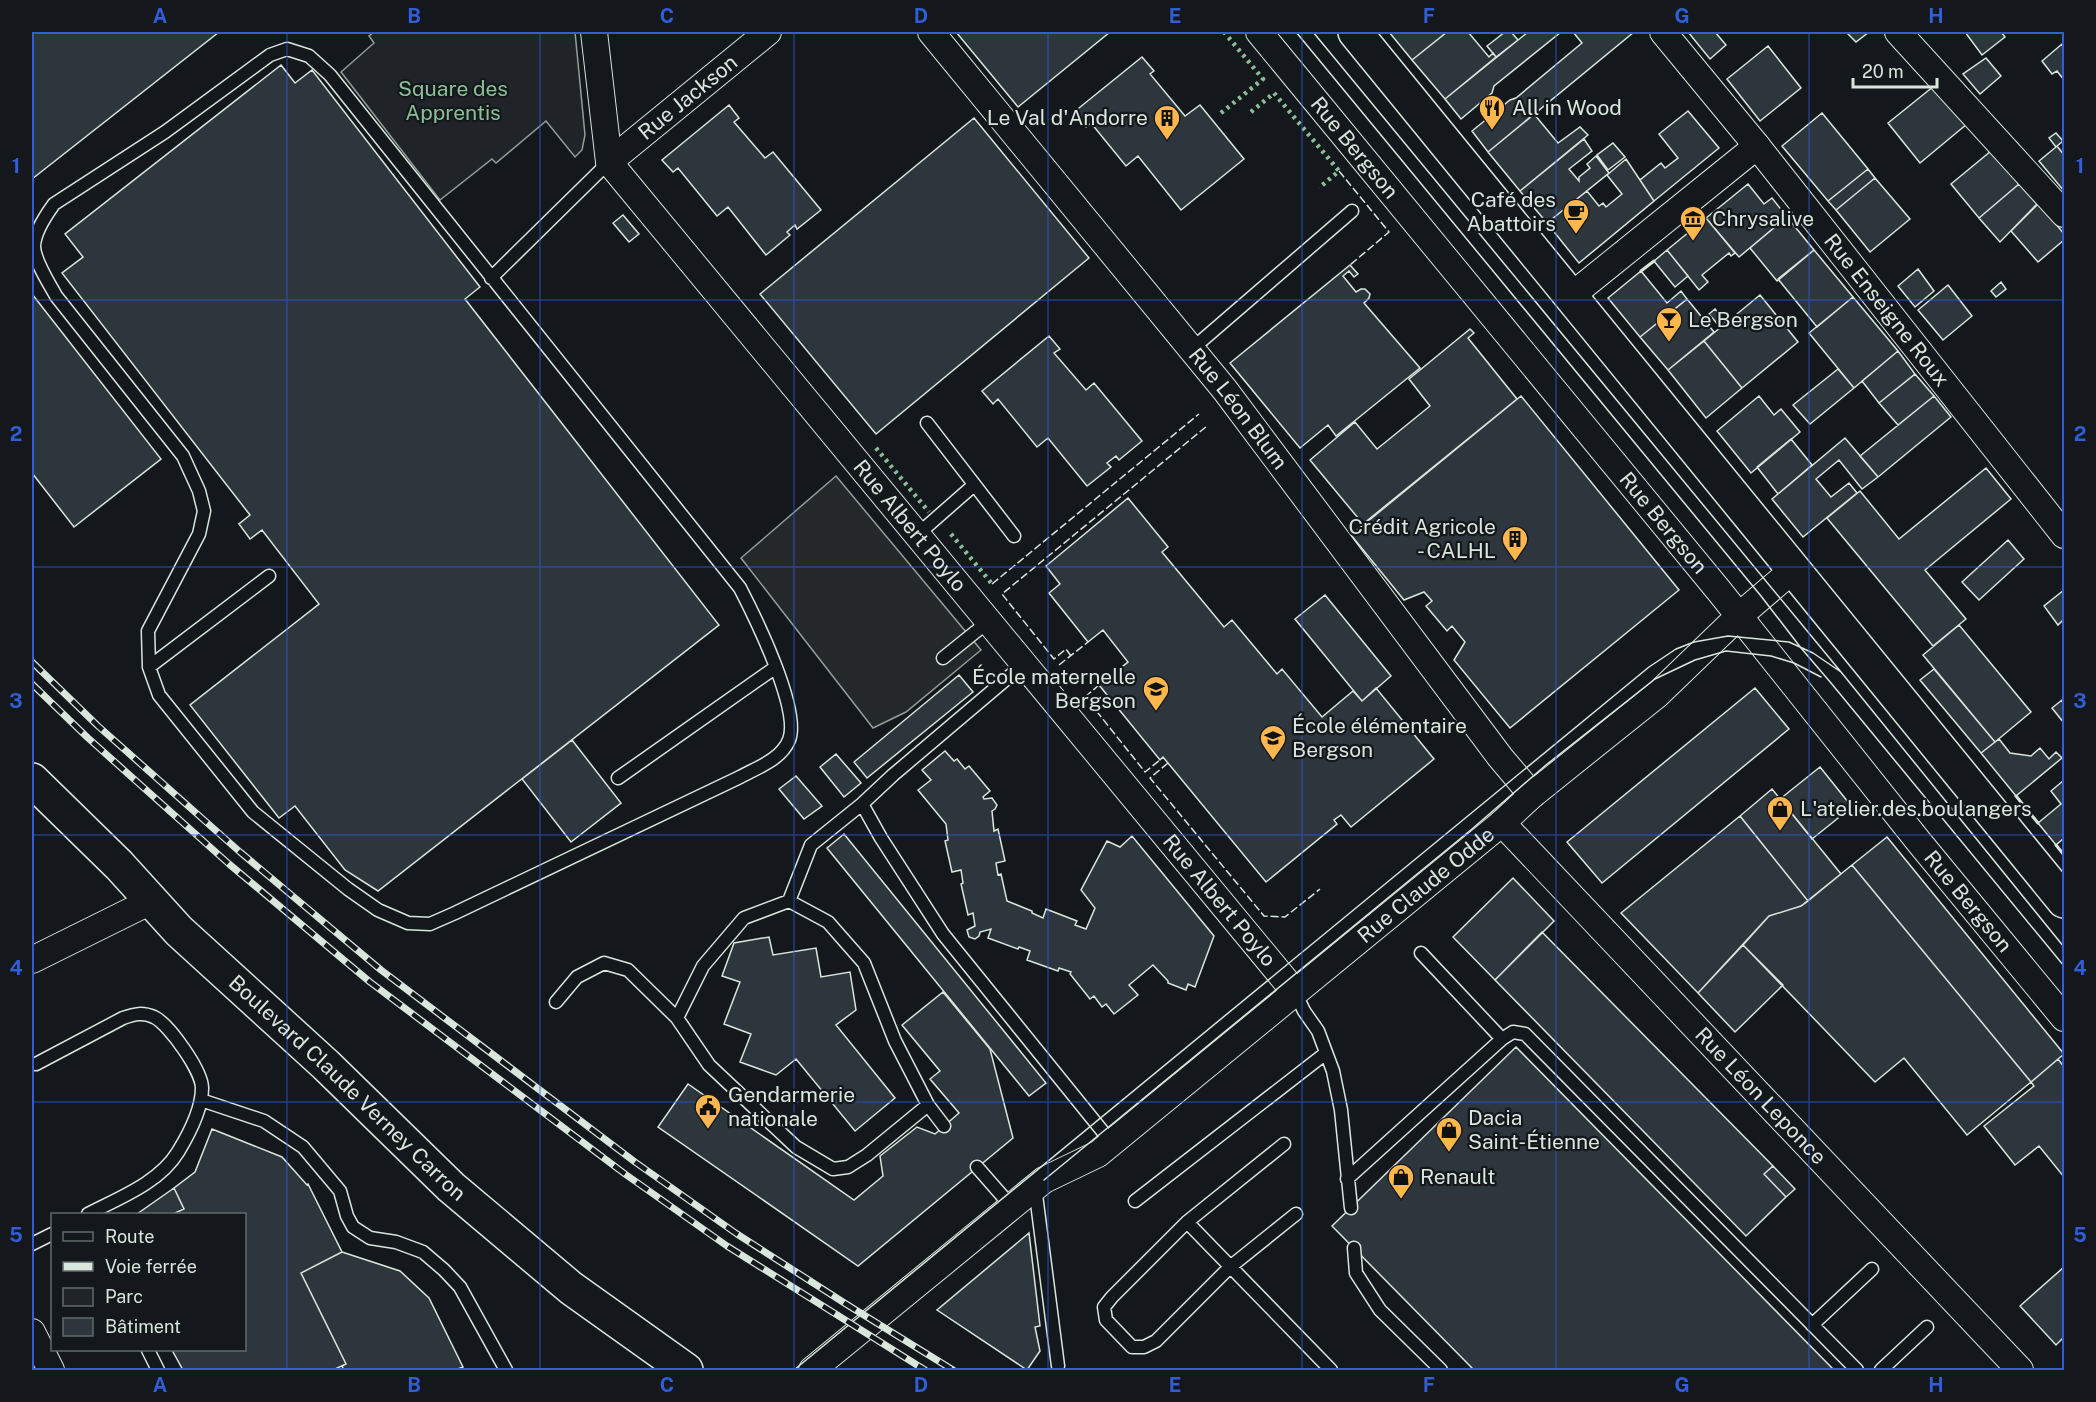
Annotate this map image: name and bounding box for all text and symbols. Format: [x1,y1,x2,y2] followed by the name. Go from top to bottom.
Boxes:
[153,4,167,28] text: A
[407,4,421,28] text: B
[660,4,674,28] text: C
[914,4,928,28] text: D
[1169,4,1181,28] text: E
[1423,4,1435,28] text: F
[1674,4,1690,28] text: G
[1928,4,1944,28] text: H
[633,49,742,145] street label: Rue Jackson
[1853,51,1937,89] scale bar
[1862,61,1904,82] text: 20 m
[398,76,508,125] park label: Square des Apprentis
[1306,92,1404,203] street label: Rue Bergson
[1477,93,1507,131] restaurant icon: All in Wood
[1512,95,1622,120] place label: All in Wood
[1152,103,1182,141] building icon: Le Val d'Andorre
[987,105,1148,130] place label: Le Val d'Andorre
[12,154,20,178] text: 1
[2076,154,2084,178] text: 1
[1467,187,1556,236] place label: Café des Abattoirs
[1561,197,1591,235] cafe icon: Café des Abattoirs
[1678,204,1708,242] museum icon: Chrysalive
[1712,206,1814,231] place label: Chrysalive
[1819,229,1955,391] street label: Rue Enseigne Roux
[1654,305,1684,343] bar icon: Le Bergson
[1688,307,1798,332] place label: Le Bergson
[1184,343,1293,474] street label: Rue Léon Blum
[10,422,22,446] text: 2
[2074,422,2086,446] text: 2
[848,454,972,597] street label: Rue Albert Poylo
[1614,467,1713,579] street label: Rue Bergson
[1348,514,1496,563] place label: Crédit Agricole - CALHL
[1500,524,1530,562] building icon: Crédit Agricole - CALHL
[972,664,1136,713] place label: École maternelle Bergson
[1141,674,1171,712] school or university icon: École maternelle Bergson
[9,689,23,713] text: 3
[2073,689,2087,713] text: 3
[1292,713,1467,762] place label: École élémentaire Bergson
[1258,723,1288,761] school or university icon: École élémentaire Bergson
[1765,794,1795,832] shop icon: L'atelier.des.boulangers
[1800,796,2032,821] place label: L'atelier.des.boulangers
[1352,821,1499,948] street label: Rue Claude Odde
[1158,829,1282,971] street label: Rue Albert Poylo
[1919,845,2018,957] street label: Rue Bergson
[9,956,23,980] text: 4
[2073,956,2087,980] text: 4
[224,970,471,1206] street label: Boulevard Claude Verney Carron
[1690,1022,1832,1169] street label: Rue Léon Leponce
[728,1082,855,1131] place label: Gendarmerie nationale
[693,1092,723,1130] public building icon: Gendarmerie nationale
[1468,1105,1600,1154] place label: Dacia Saint-Étienne
[1434,1115,1464,1153] shop icon: Dacia Saint-Étienne
[1386,1162,1416,1200] shop icon: Renault
[1420,1164,1496,1189] place label: Renault
[51,1213,246,1351] legend
[9,1223,23,1247] text: 5
[2073,1223,2087,1247] text: 5
[105,1226,154,1247] text: Route
[105,1256,197,1277] text: Voie ferrée
[105,1286,143,1307] text: Parc
[105,1316,181,1337] text: Bâtiment
[153,1373,167,1397] text: A
[407,1373,421,1397] text: B
[660,1373,674,1397] text: C
[914,1373,928,1397] text: D
[1169,1373,1181,1397] text: E
[1423,1373,1435,1397] text: F
[1674,1373,1690,1397] text: G
[1928,1373,1944,1397] text: H

